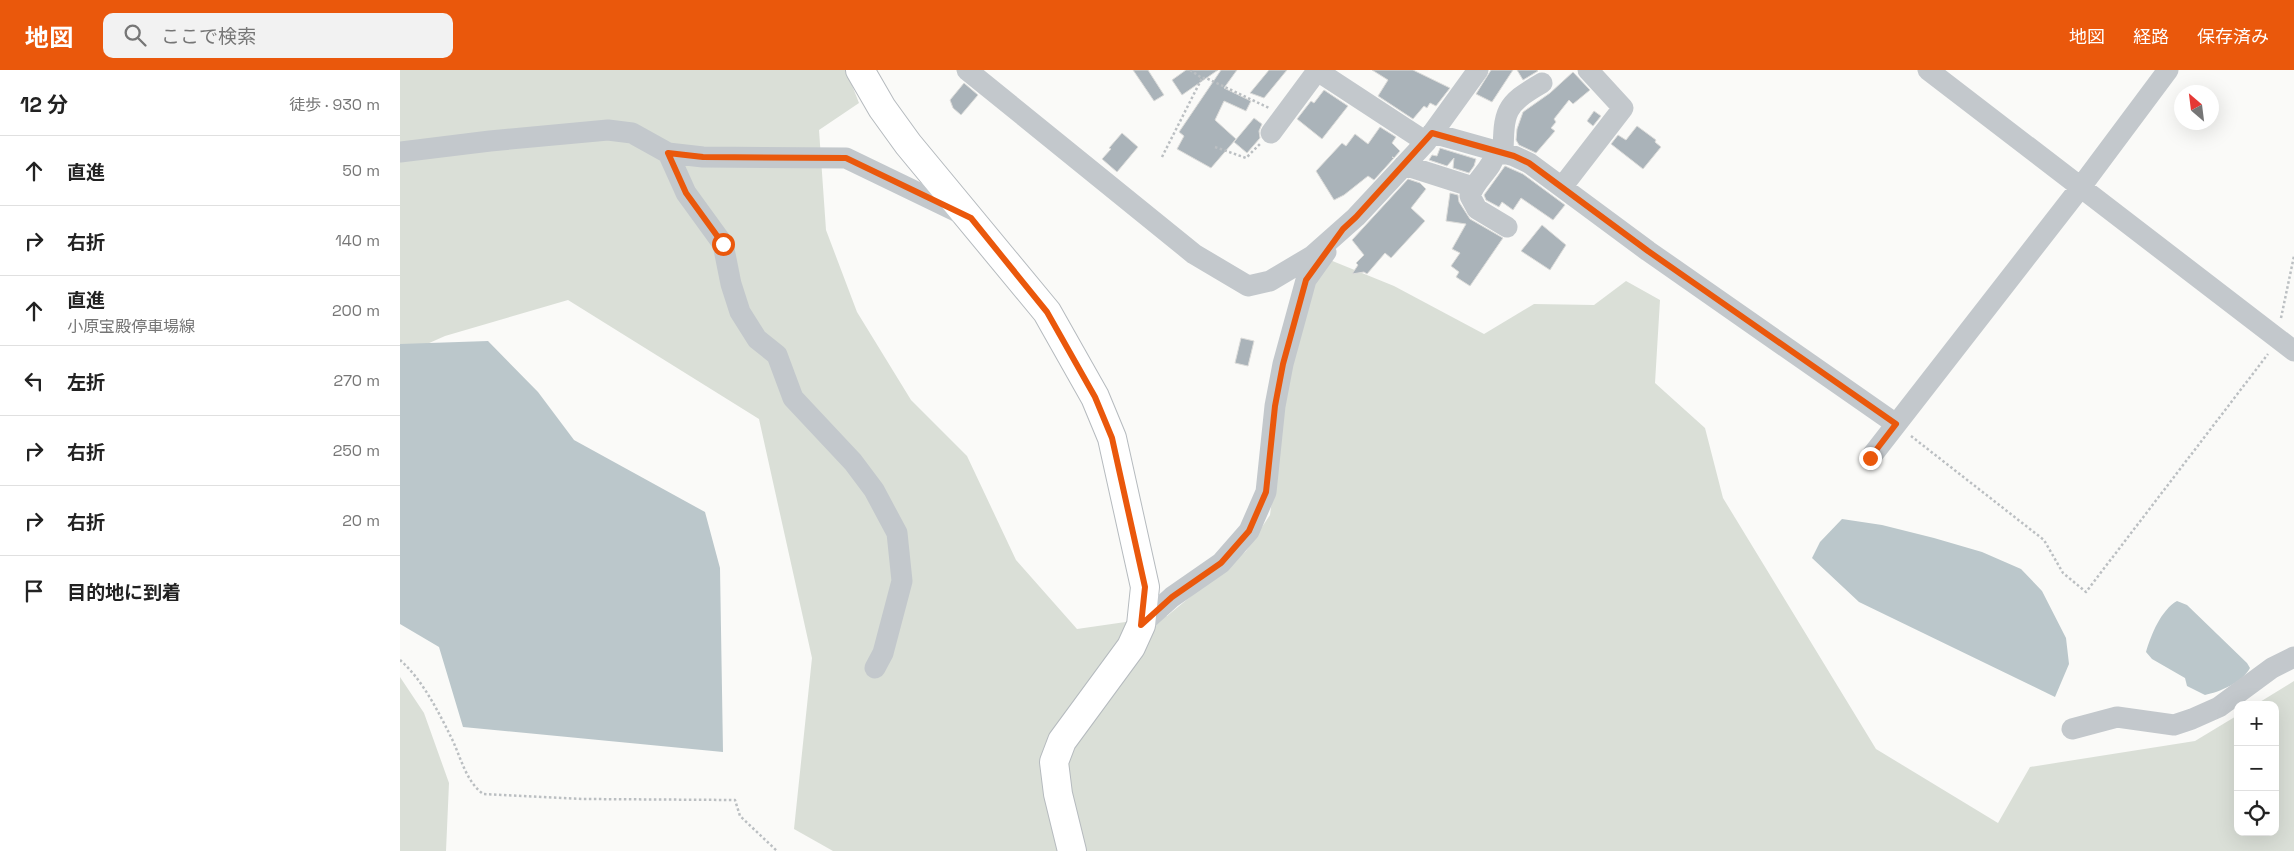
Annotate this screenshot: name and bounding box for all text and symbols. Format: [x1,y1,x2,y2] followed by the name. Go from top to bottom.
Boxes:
[103,13,453,58] search box
[121,21,149,49] icon: search
[25,22,73,53] text: 地図
[161,24,256,49] text: ここで検索
[2069,25,2105,48] text: 地図
[2133,25,2169,48] text: 経路
[2197,25,2269,48] text: 保存済み
[2174,85,2219,130] north arrow
[20,91,68,118] text: 12 分
[289,94,380,115] text: 徒歩 · 930 m
[20,157,48,185] icon: ahead
[67,160,105,185] text: 直進
[342,160,380,181] text: 50 m
[20,227,48,255] icon: right
[67,230,105,255] text: 右折
[335,230,380,251] text: 140 m
[712,233,735,256] route start
[67,288,105,313] text: 直進
[20,297,48,325] icon: ahead
[332,300,380,321] text: 200 m
[67,316,195,337] text: 小原宝殿停車場線
[20,367,48,395] icon: left
[67,370,105,395] text: 左折
[333,370,380,391] text: 270 m
[20,437,48,465] icon: right
[67,440,105,465] text: 右折
[333,440,380,461] text: 250 m
[1859,447,1882,470] route end
[20,507,48,535] icon: right
[67,510,105,535] text: 右折
[342,510,380,531] text: 20 m
[20,577,48,605] icon: arrive
[67,580,181,605] text: 目的地に到着
[2234,701,2279,836] map controls
[2234,701,2279,746] button: +
[2234,746,2279,791] button: −
[2234,791,2279,836] button: locate

